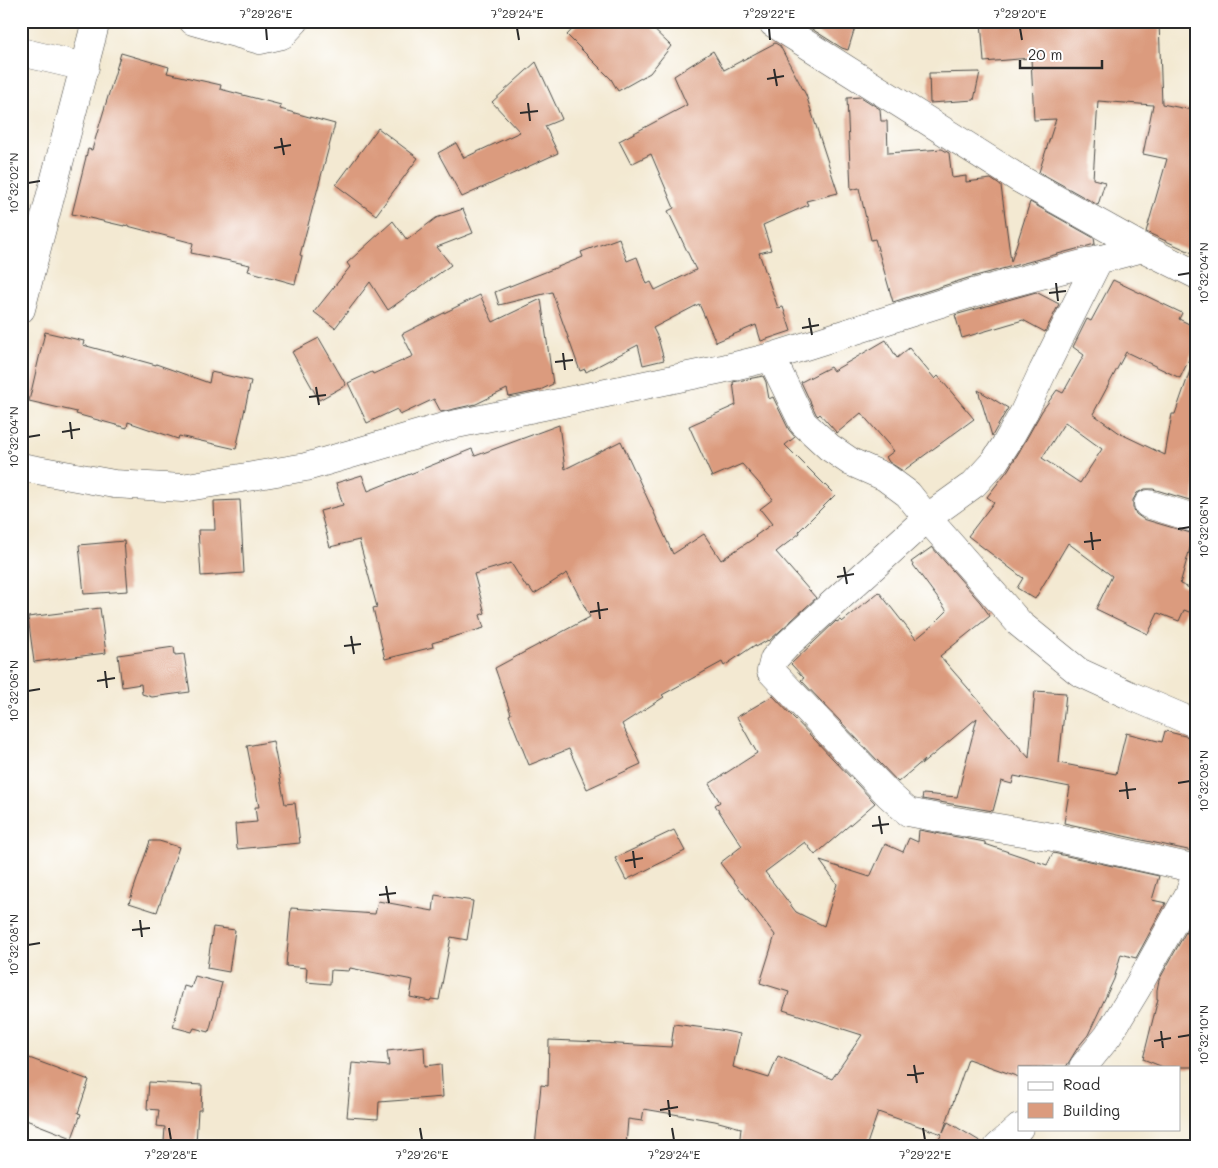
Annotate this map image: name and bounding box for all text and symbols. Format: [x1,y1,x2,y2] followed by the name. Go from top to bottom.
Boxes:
[240,5,293,21] text: 7°29'26"E
[491,5,543,21] text: 7°29'24"E
[743,5,795,21] text: 7°29'22"E
[994,5,1047,21] text: 7°29'20"E
[1020,38,1103,70] scale bar
[1028,44,1062,64] text: 20 m
[5,153,21,213] text: 10°32'02"N
[1195,242,1211,304] text: 10°32'04"N
[5,406,21,468] text: 10°32'04"N
[1195,496,1211,558] text: 10°32'06"N
[5,660,21,722] text: 10°32'06"N
[1195,750,1211,812] text: 10°32'08"N
[5,914,21,976] text: 10°32'08"N
[1195,1005,1211,1065] text: 10°32'10"N
[1018,1066,1180,1130] legend
[1063,1074,1100,1094] text: Road
[1063,1100,1120,1120] text: Building
[145,1146,198,1162] text: 7°29'28"E
[396,1146,449,1162] text: 7°29'26"E
[648,1146,700,1162] text: 7°29'24"E
[899,1146,951,1162] text: 7°29'22"E

